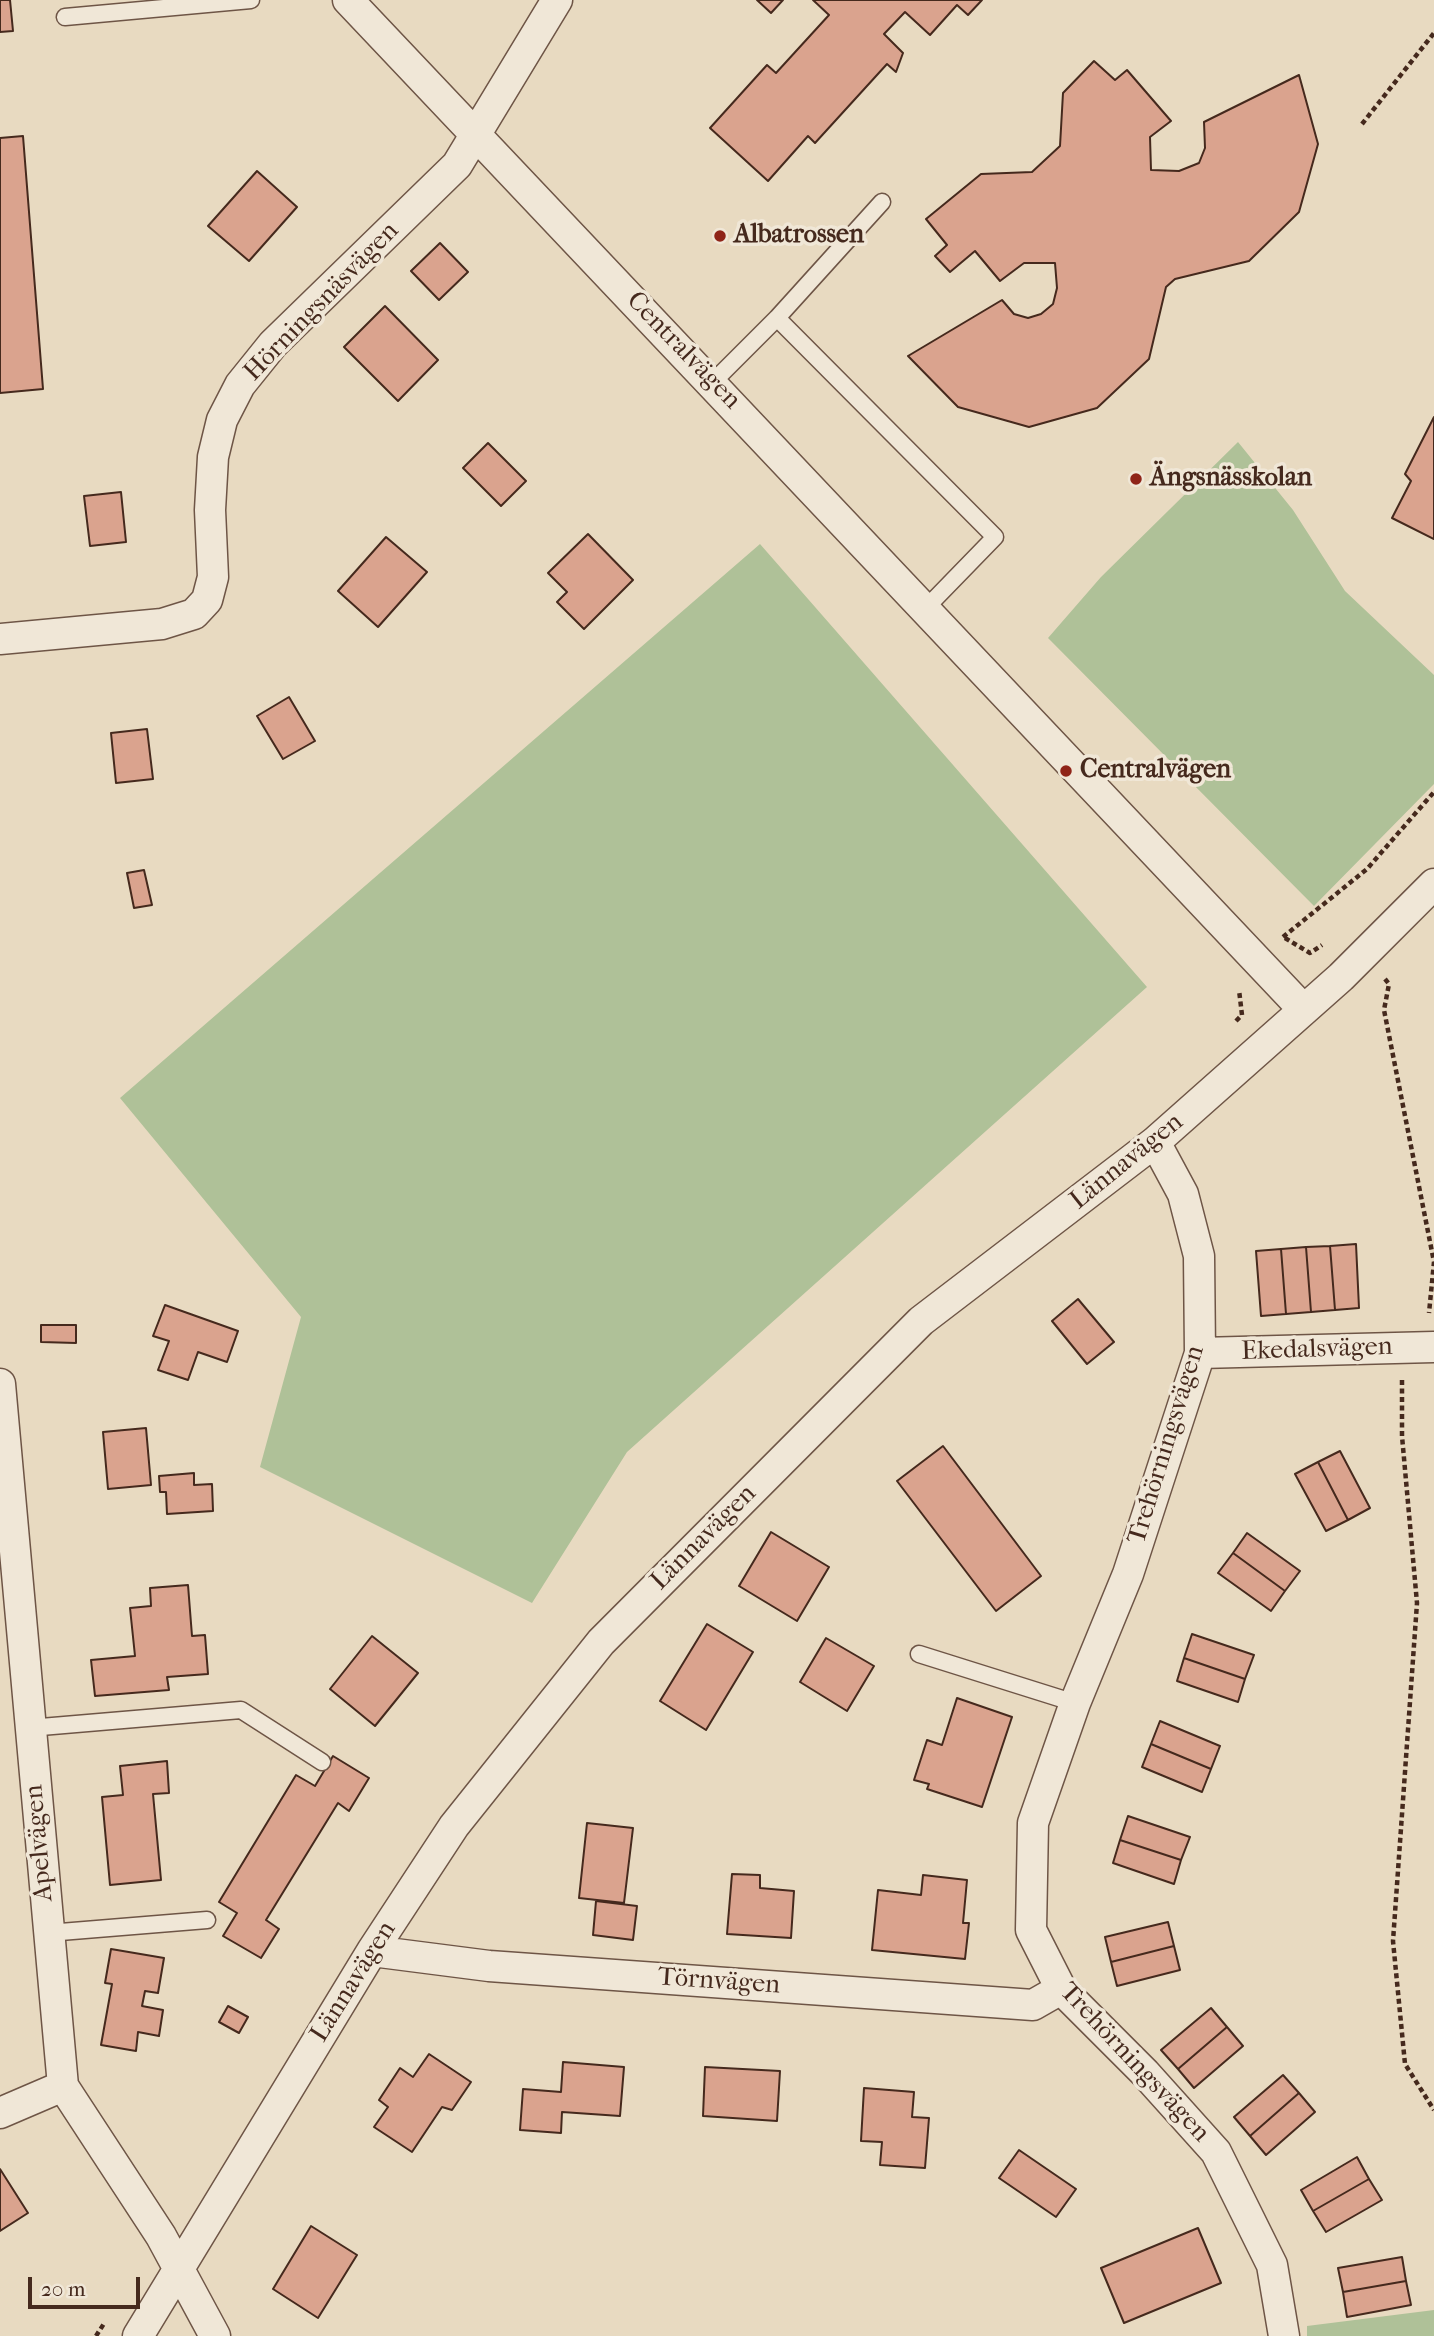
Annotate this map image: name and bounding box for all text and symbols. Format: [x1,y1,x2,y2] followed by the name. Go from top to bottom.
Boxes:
[238,216,406,388] street label: Hörningsnäsvägen
[734,220,864,252] place label: Albatrossen
[712,228,728,244] marker: Albatrossen
[619,286,747,416] street label: Centralvägen
[1150,463,1312,495] place label: Ängsnässkolan
[1128,471,1144,487] marker: Ängsnässkolan
[1080,755,1231,787] place label: Centralvägen
[1058,763,1074,779] marker: Centralvägen
[1064,1107,1190,1217] street label: Lännavägen
[1241,1332,1393,1368] street label: Ekedalsvägen
[1122,1342,1212,1548] street label: Trehörningsvägen
[645,1479,763,1597] street label: Lännavägen
[19,1783,61,1903] street label: Apelvägen
[305,1916,403,2048] street label: Lännavägen
[657,1962,781,2002] street label: Törnvägen
[1052,1977,1216,2149] street label: Trehörningsvägen
[32,2262,144,2306] scale bar
[41,2277,85,2301] text: 20 m

